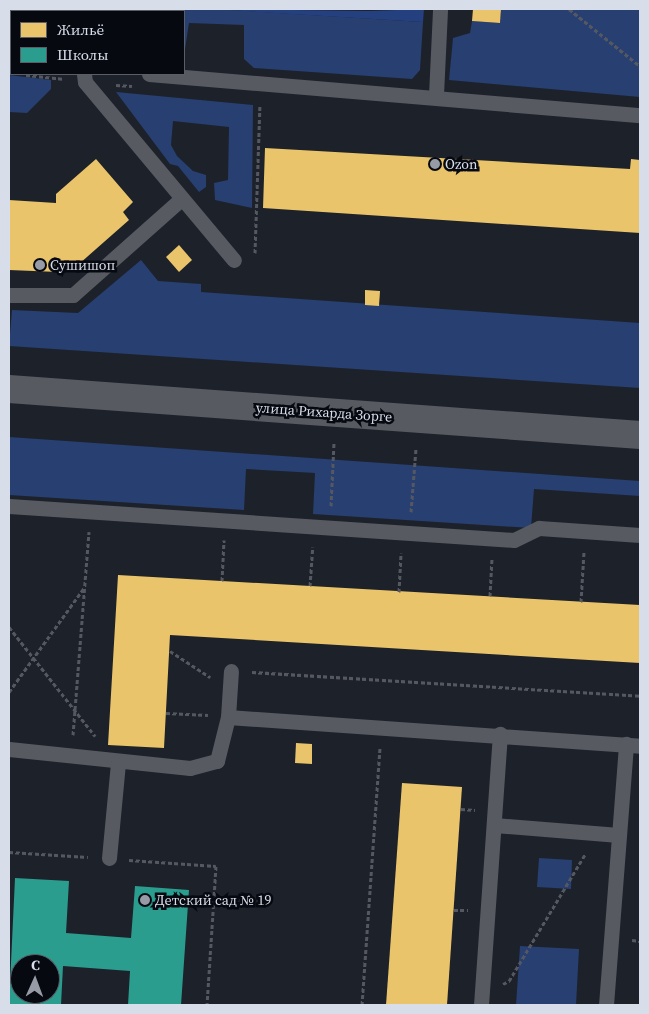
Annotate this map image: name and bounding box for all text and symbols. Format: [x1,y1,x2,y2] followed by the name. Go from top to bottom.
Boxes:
[10,10,185,75] legend
[57,19,104,40] text: Жильё
[57,44,108,65] text: Школы
[445,156,477,172] place label: Ozon
[429,158,441,170] marker: Ozon
[50,257,115,273] place label: Сушишоп
[34,259,46,271] marker: Сушишоп
[255,399,393,425] street label: улица Рихарда Зорге
[155,892,272,908] place label: Детский сад № 19
[139,894,151,906] marker: Детский сад № 19
[10,954,60,1004] north arrow
[31,955,40,975] text: С

